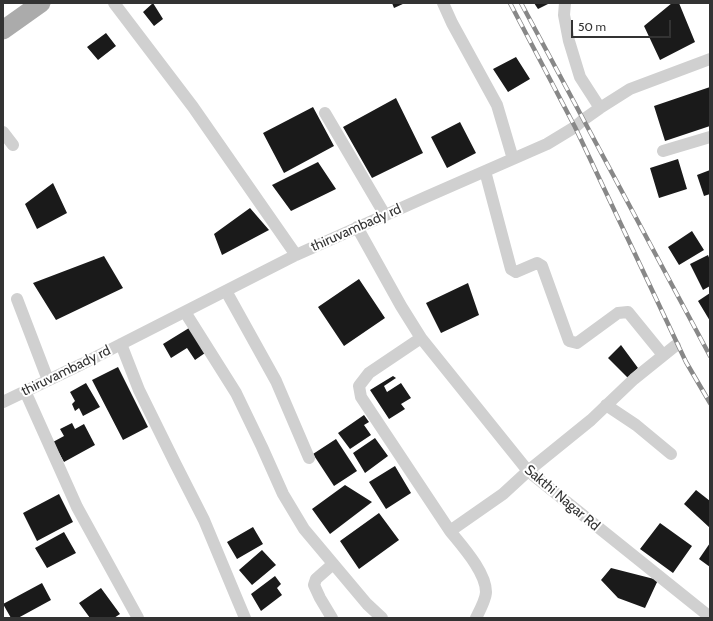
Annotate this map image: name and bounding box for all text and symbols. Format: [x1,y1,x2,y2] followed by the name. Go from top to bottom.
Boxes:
[573,12,673,38] scale bar
[578,19,606,34] text: 50 m
[308,201,404,255] street label: thiruvambady rd
[19,342,113,400] street label: thiruvambady rd
[521,462,603,534] street label: Sakthi Nagar Rd

